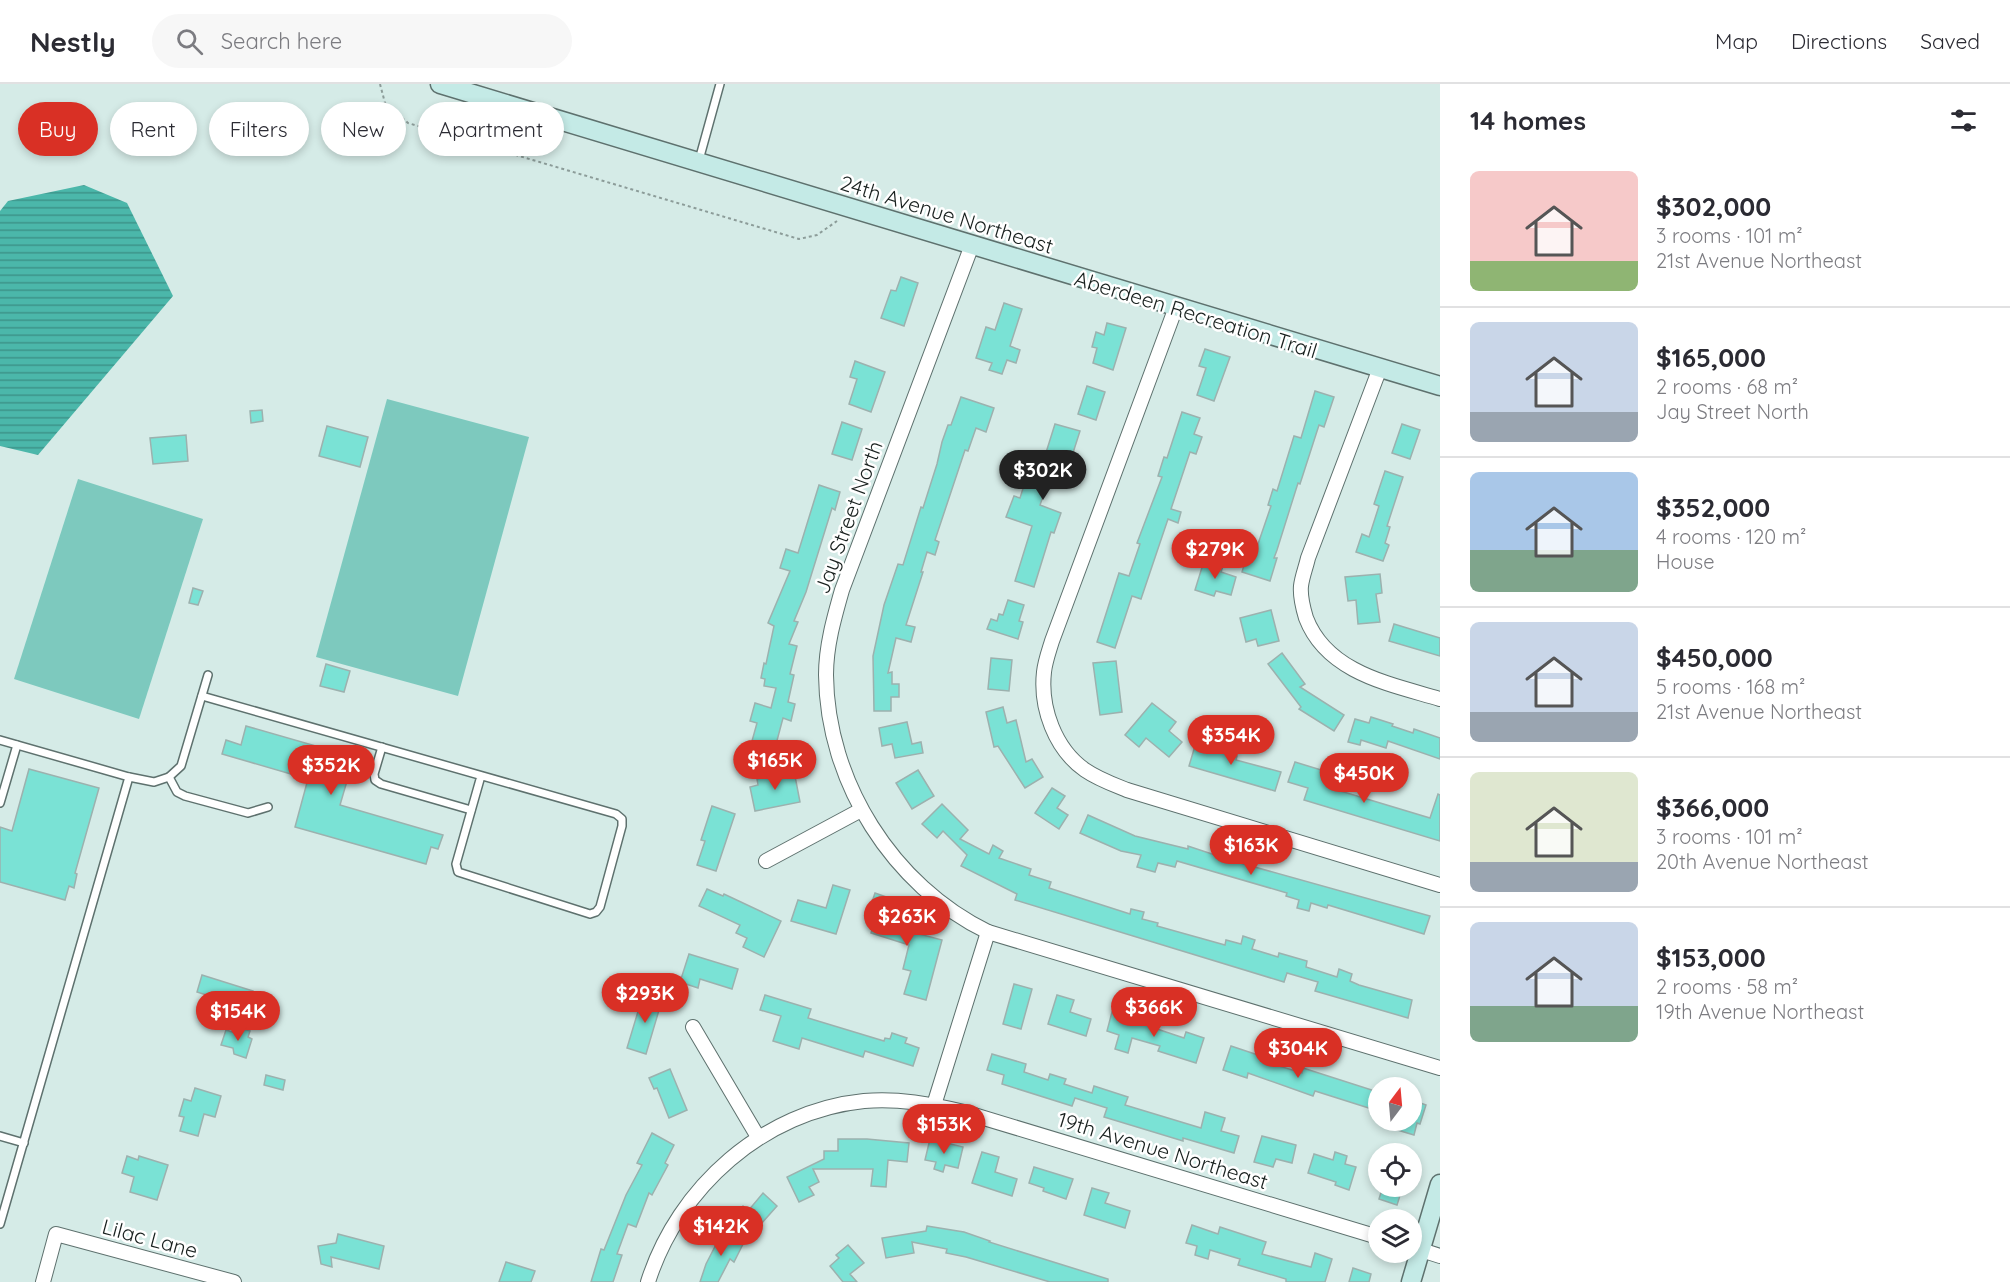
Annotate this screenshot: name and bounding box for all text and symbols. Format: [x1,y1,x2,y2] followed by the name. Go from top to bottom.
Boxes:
[152,14,572,68] search box
[30,24,116,59] text: Nestly
[173,25,206,58] icon: search
[221,27,342,55] text: Search here
[1715,28,1758,54] text: Map
[1791,28,1887,54] text: Directions
[1920,28,1980,54] text: Saved
[18,102,98,156] chip: Buy
[110,102,197,156] chip: Rent
[209,102,309,156] chip: Filters
[321,102,406,156] chip: New
[418,102,564,156] chip: Apartment
[1470,104,1586,137] text: 14 homes
[1947,104,1980,137] icon: filters
[837,169,1057,259] street label: 24th Avenue Northeast
[1656,190,1771,223] text: $302,000
[1518,195,1590,267] icon: home
[1656,223,1803,248] text: 3 rooms · 101 m²
[1656,248,1862,273] text: 21st Avenue Northeast
[1071,265,1321,363] street label: Aberdeen Recreation Trail
[1656,341,1766,374] text: $165,000
[1518,346,1590,418] icon: home
[1656,374,1798,399] text: 2 rooms · 68 m²
[1656,399,1809,424] text: Jay Street North
[808,437,888,597] street label: Jay Street North
[1001,450,1085,501] pin: $302K
[1013,457,1073,482] text: $302K
[1656,491,1770,524] text: $352,000
[1518,496,1590,568] icon: home
[1656,524,1806,549] text: 4 rooms · 120 m²
[1173,529,1257,580] pin: $279K
[1186,536,1244,561] text: $279K
[1656,549,1715,574] text: House
[1656,641,1773,674] text: $450,000
[1518,646,1590,718] icon: home
[1656,674,1805,699] text: 5 rooms · 168 m²
[1656,699,1862,724] text: 21st Avenue Northeast
[1189,715,1273,766] pin: $354K
[1201,722,1261,747] text: $354K
[733,740,817,791] pin: $165K
[289,745,373,796] pin: $352K
[747,747,803,772] text: $165K
[302,752,360,777] text: $352K
[1322,753,1406,804] pin: $450K
[1334,760,1394,785] text: $450K
[1656,791,1769,824] text: $366,000
[1518,796,1590,868] icon: home
[1656,824,1803,849] text: 3 rooms · 101 m²
[1209,825,1293,876] pin: $163K
[1224,832,1278,857] text: $163K
[1656,849,1869,874] text: 20th Avenue Northeast
[865,896,949,947] pin: $263K
[878,903,936,928] text: $263K
[1656,941,1766,974] text: $153,000
[1518,946,1590,1018] icon: home
[603,973,687,1024] pin: $293K
[1656,974,1798,999] text: 2 rooms · 58 m²
[616,980,674,1005] text: $293K
[1112,987,1196,1038] pin: $366K
[196,991,280,1042] pin: $154K
[1125,994,1183,1019] text: $366K
[210,998,266,1023] text: $154K
[1656,999,1864,1024] text: 19th Avenue Northeast
[1256,1028,1340,1079] pin: $304K
[1268,1035,1328,1060] text: $304K
[1368,1077,1422,1131] north arrow
[1368,1077,1422,1263] map controls
[902,1104,986,1155] pin: $153K
[1055,1106,1271,1194] street label: 19th Avenue Northeast
[916,1111,972,1136] text: $153K
[1368,1143,1422,1197] button: locate
[679,1206,763,1257] pin: $142K
[1368,1209,1422,1263] button: layers
[99,1213,201,1263] street label: Lilac Lane
[693,1213,749,1238] text: $142K

